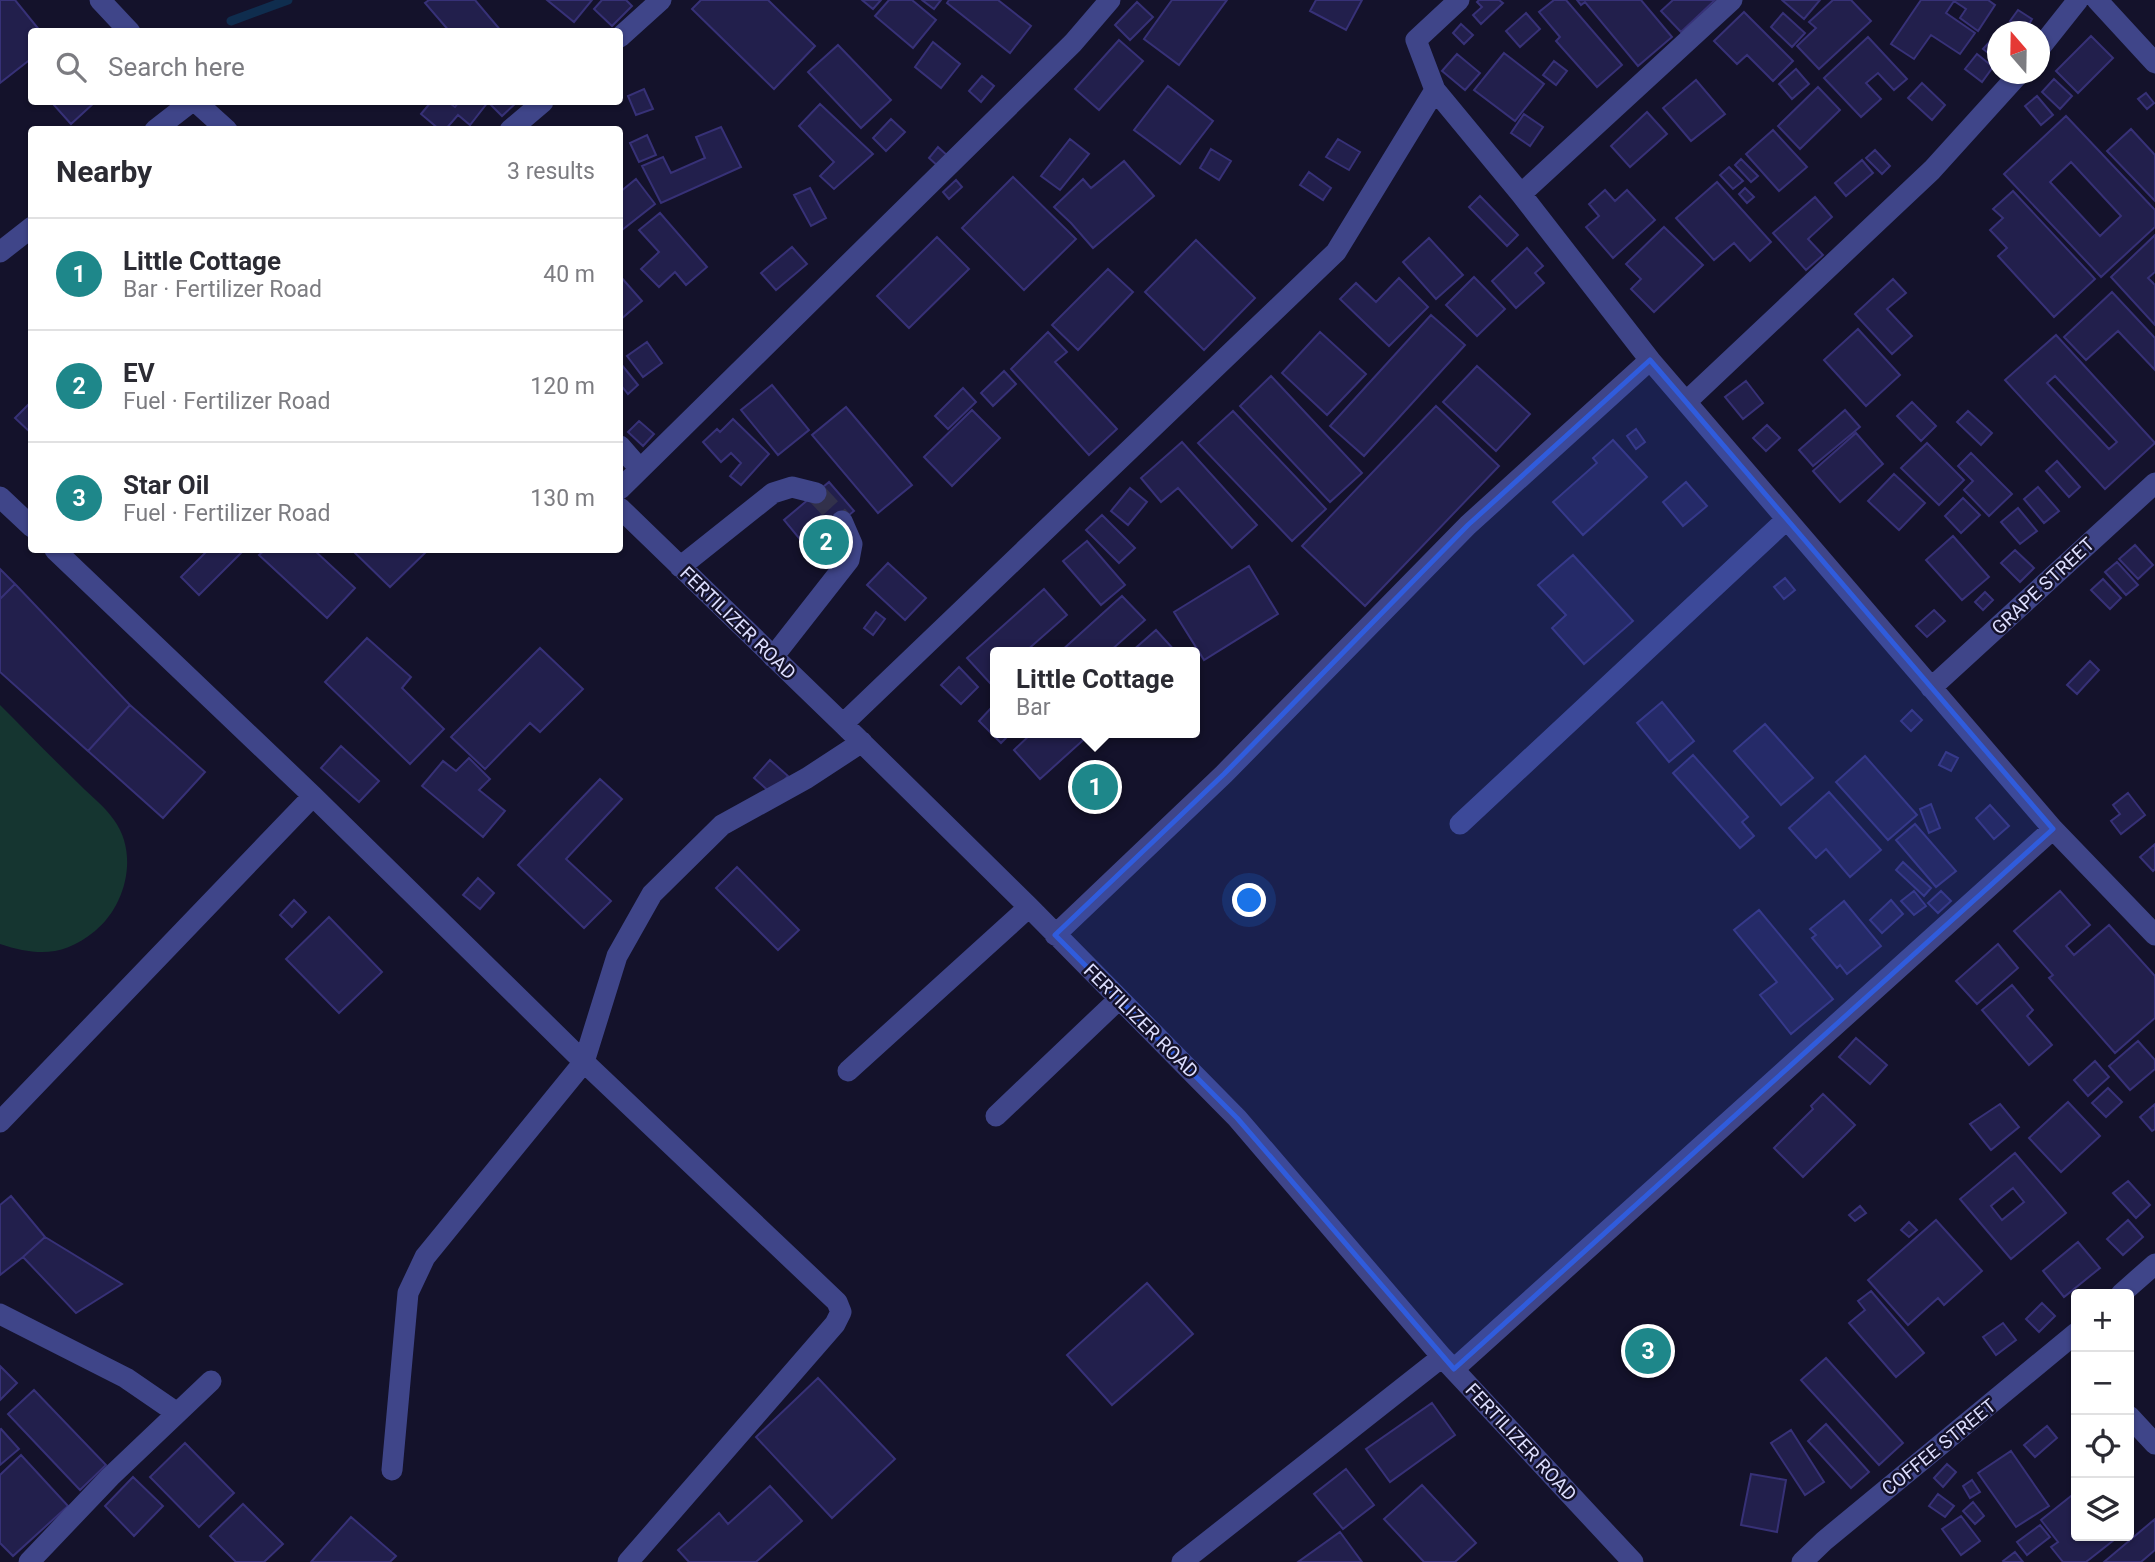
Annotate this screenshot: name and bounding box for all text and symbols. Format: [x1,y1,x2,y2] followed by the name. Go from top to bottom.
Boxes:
[1987,21,2050,84] north arrow
[28,28,623,105] search box
[52,48,90,86] icon: search
[108,52,245,82] text: Search here
[56,154,152,189] text: Nearby
[507,158,595,185] text: 3 results
[123,246,281,276] text: Little Cottage
[72,261,86,288] text: 1
[543,261,595,288] text: 40 m
[123,276,322,303] text: Bar · Fertilizer Road
[123,358,155,388] text: EV
[72,373,86,400] text: 2
[530,373,595,400] text: 120 m
[123,388,330,415] text: Fuel · Fertilizer Road
[123,470,209,500] text: Star Oil
[72,485,86,512] text: 3
[530,485,595,512] text: 130 m
[123,500,330,527] text: Fuel · Fertilizer Road
[803,516,849,568] pin: 2
[1987,533,2099,639] street label: GRAPE STREET
[675,562,801,684] street label: FERTILIZER ROAD
[990,647,1200,738] popup
[1016,664,1174,694] text: Little Cottage
[1016,694,1051,721] text: Bar
[1072,761,1118,813] pin: 1
[1232,883,1266,917] your location
[1079,959,1203,1083] street label: FERTILIZER ROAD
[2071,1289,2134,1541] map controls
[2071,1289,2134,1352] button: +
[1625,1325,1671,1377] pin: 3
[2071,1352,2134,1415] button: −
[1461,1378,1581,1506] street label: FERTILIZER ROAD
[1877,1394,2001,1500] street label: COFFEE STREET
[2071,1415,2134,1478] button: locate
[2071,1478,2134,1541] button: layers

